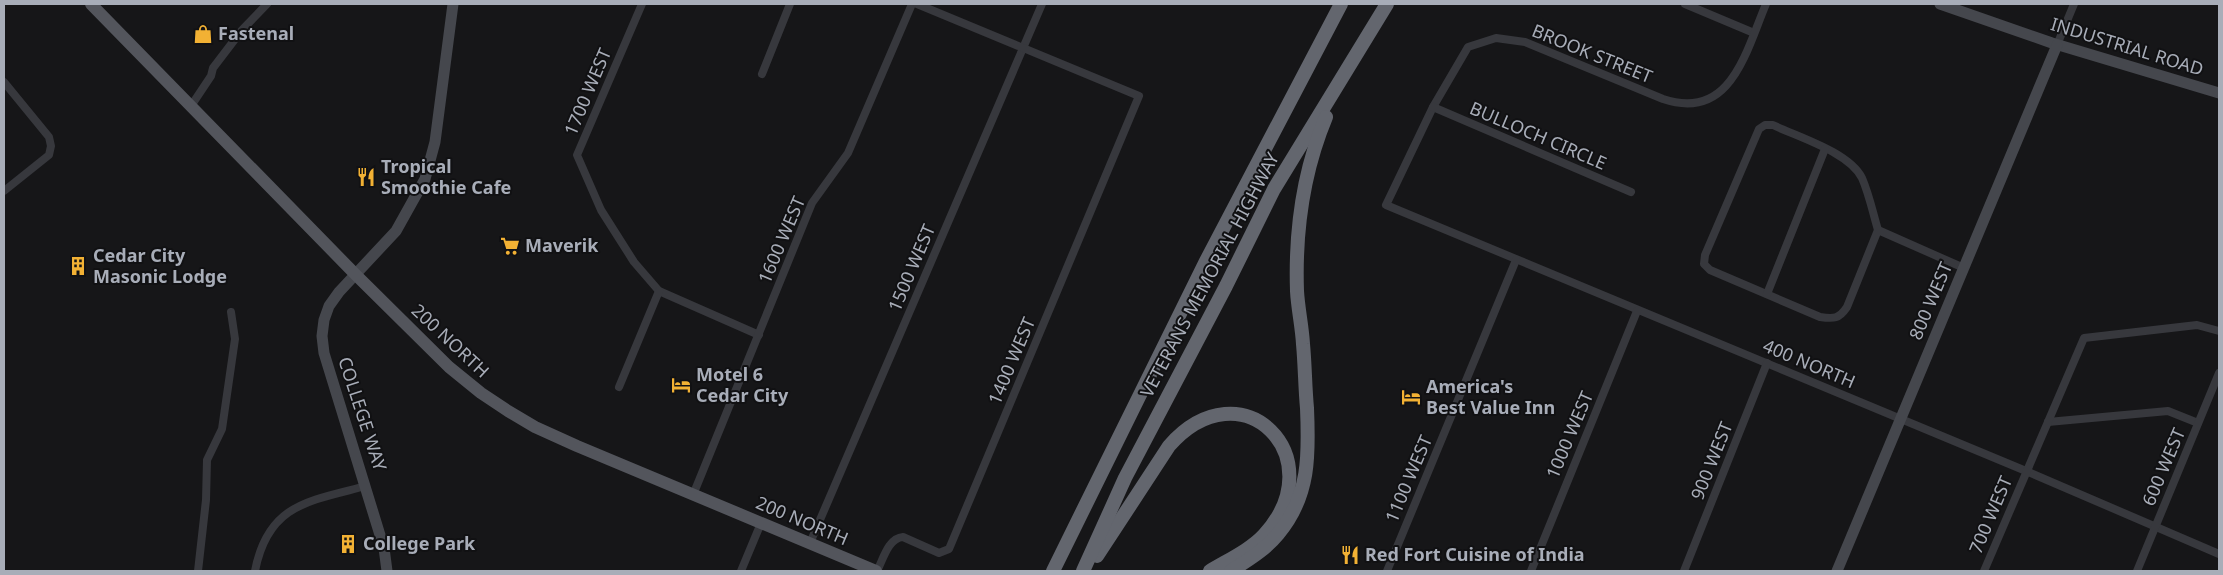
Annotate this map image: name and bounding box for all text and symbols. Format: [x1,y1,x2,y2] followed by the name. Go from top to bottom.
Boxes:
[2048,11,2207,81] street label: INDUSTRIAL ROAD
[1529,18,1656,88] street label: BROOK STREET
[218,21,294,45] place label: Fastenal
[192,23,214,45] shop icon: Fastenal
[558,44,616,139] street label: 1700 WEST
[1466,95,1610,175] street label: BULLOCH CIRCLE
[1134,147,1284,401] street label: VETERANS MEMORIAL HIGHWAY
[381,154,511,199] place label: Tropical Smoothie Cafe
[355,166,377,188] restaurant icon: Tropical Smoothie Cafe
[752,192,810,287] street label: 1600 WEST
[882,220,940,315] street label: 1500 WEST
[525,233,599,257] place label: Maverik
[499,235,521,257] supermarket icon: Maverik
[93,243,227,288] place label: Cedar City Masonic Lodge
[67,255,89,277] building icon: Cedar City Masonic Lodge
[1903,258,1957,343] street label: 800 WEST
[407,298,495,382] street label: 200 NORTH
[982,313,1040,408] street label: 1400 WEST
[1760,333,1859,393] street label: 400 NORTH
[333,354,393,474] street label: COLLEGE WAY
[696,362,789,407] place label: Motel 6 Cedar City
[670,374,692,396] hotel icon: Motel 6 Cedar City
[1426,374,1555,419] place label: America's Best Value Inn
[1400,386,1422,408] hotel icon: America's Best Value Inn
[1540,387,1598,482] street label: 1000 WEST
[1685,418,1738,503] street label: 900 WEST
[2136,424,2190,509] street label: 600 WEST
[1379,431,1437,526] street label: 1100 WEST
[1963,472,2017,557] street label: 700 WEST
[753,490,852,550] street label: 200 NORTH
[363,531,476,555] place label: College Park
[337,533,359,555] building icon: College Park
[1365,542,1585,566] place label: Red Fort Cuisine of India
[1339,544,1361,566] restaurant icon: Red Fort Cuisine of India

